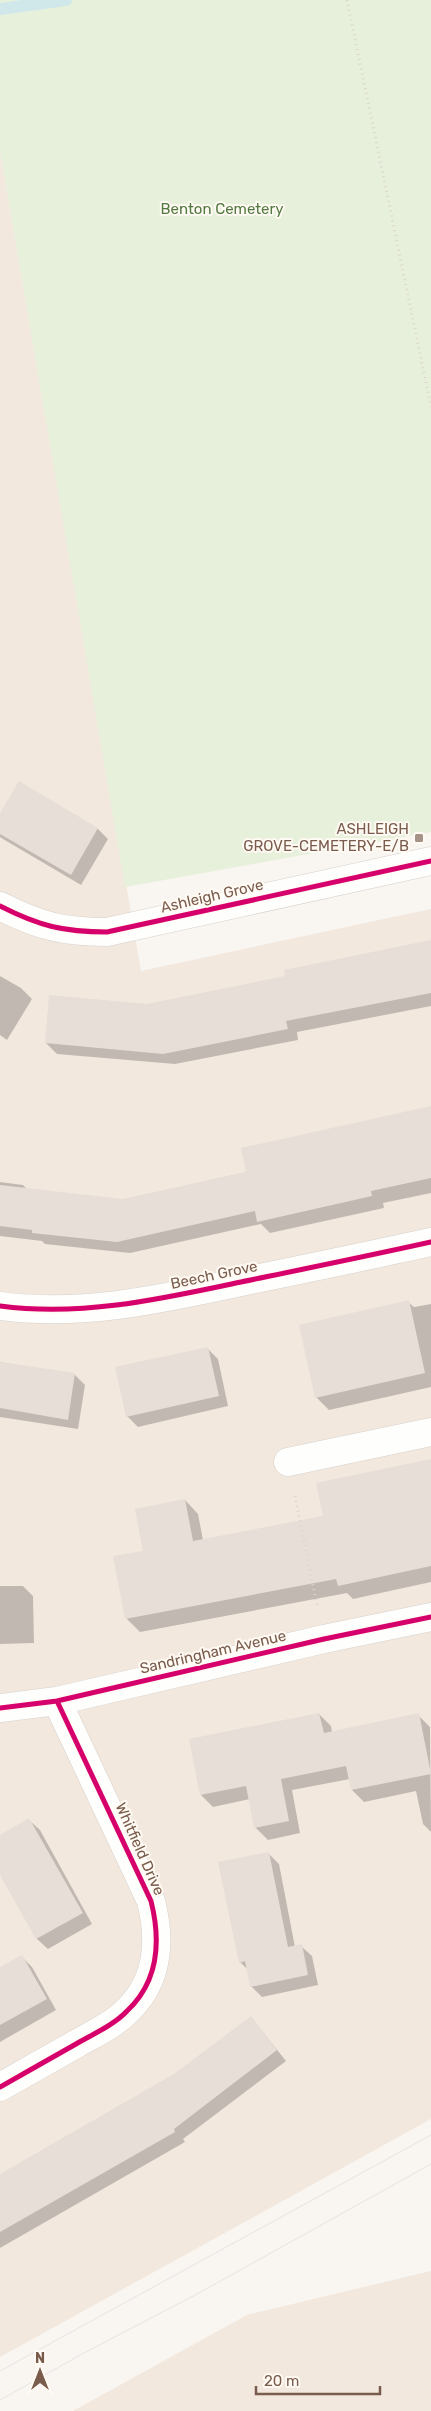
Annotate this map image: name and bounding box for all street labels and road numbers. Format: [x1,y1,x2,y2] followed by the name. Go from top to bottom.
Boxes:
[159,875,265,917] street label: Ashleigh Grove
[169,1257,259,1293] street label: Beech Grove
[138,1626,288,1678] street label: Sandringham Avenue
[112,1800,168,1898] street label: Whitfield Drive

